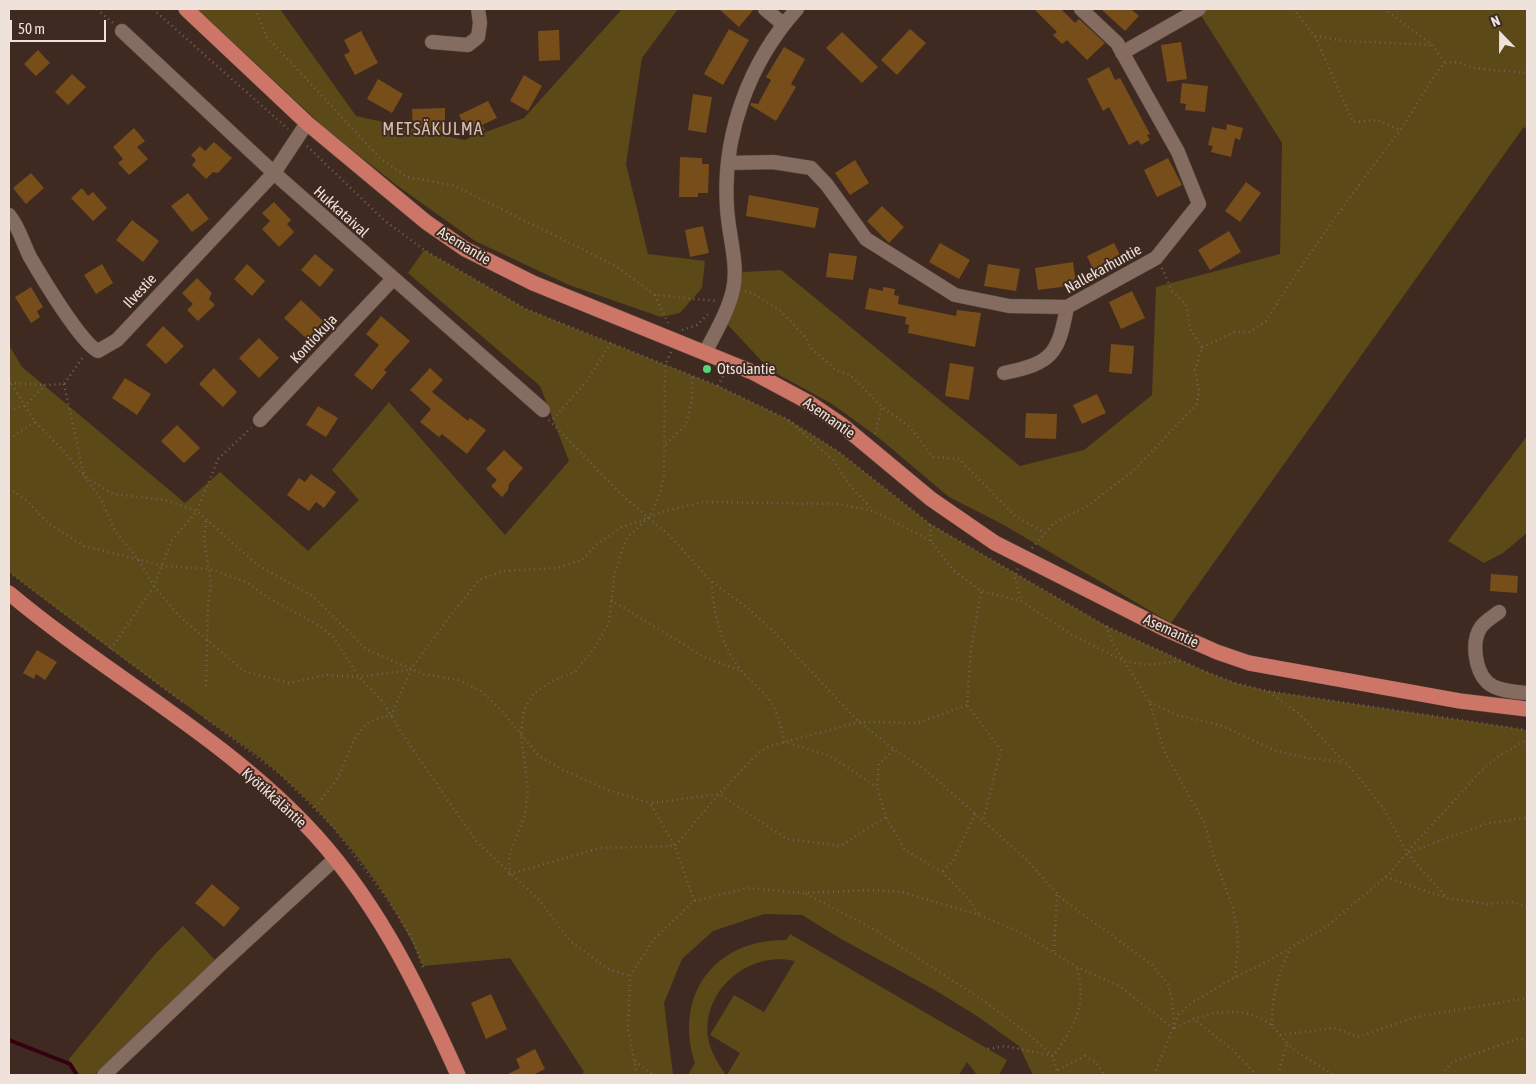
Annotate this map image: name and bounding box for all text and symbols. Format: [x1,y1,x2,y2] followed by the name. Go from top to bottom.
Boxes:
[12,10,109,42] scale bar
[1476,10,1526,60] north arrow
[1489,12,1502,30] text: N
[18,20,45,37] text: 50 m
[381,118,485,140] district label: METSÄKULMA
[310,183,372,241] street label: Hukkataival
[434,223,494,269] street label: Asemantie
[1062,241,1144,297] street label: Nallekarhuntie
[120,270,160,312] street label: Ilvestie
[287,311,341,367] street label: Kontiokuja
[717,360,775,378] place label: Otsolantie
[701,363,713,375] marker: Otsolantie
[800,394,858,442] street label: Asemantie
[1140,610,1202,652] street label: Asemantie
[238,764,310,832] street label: Kyötikkäläntie

